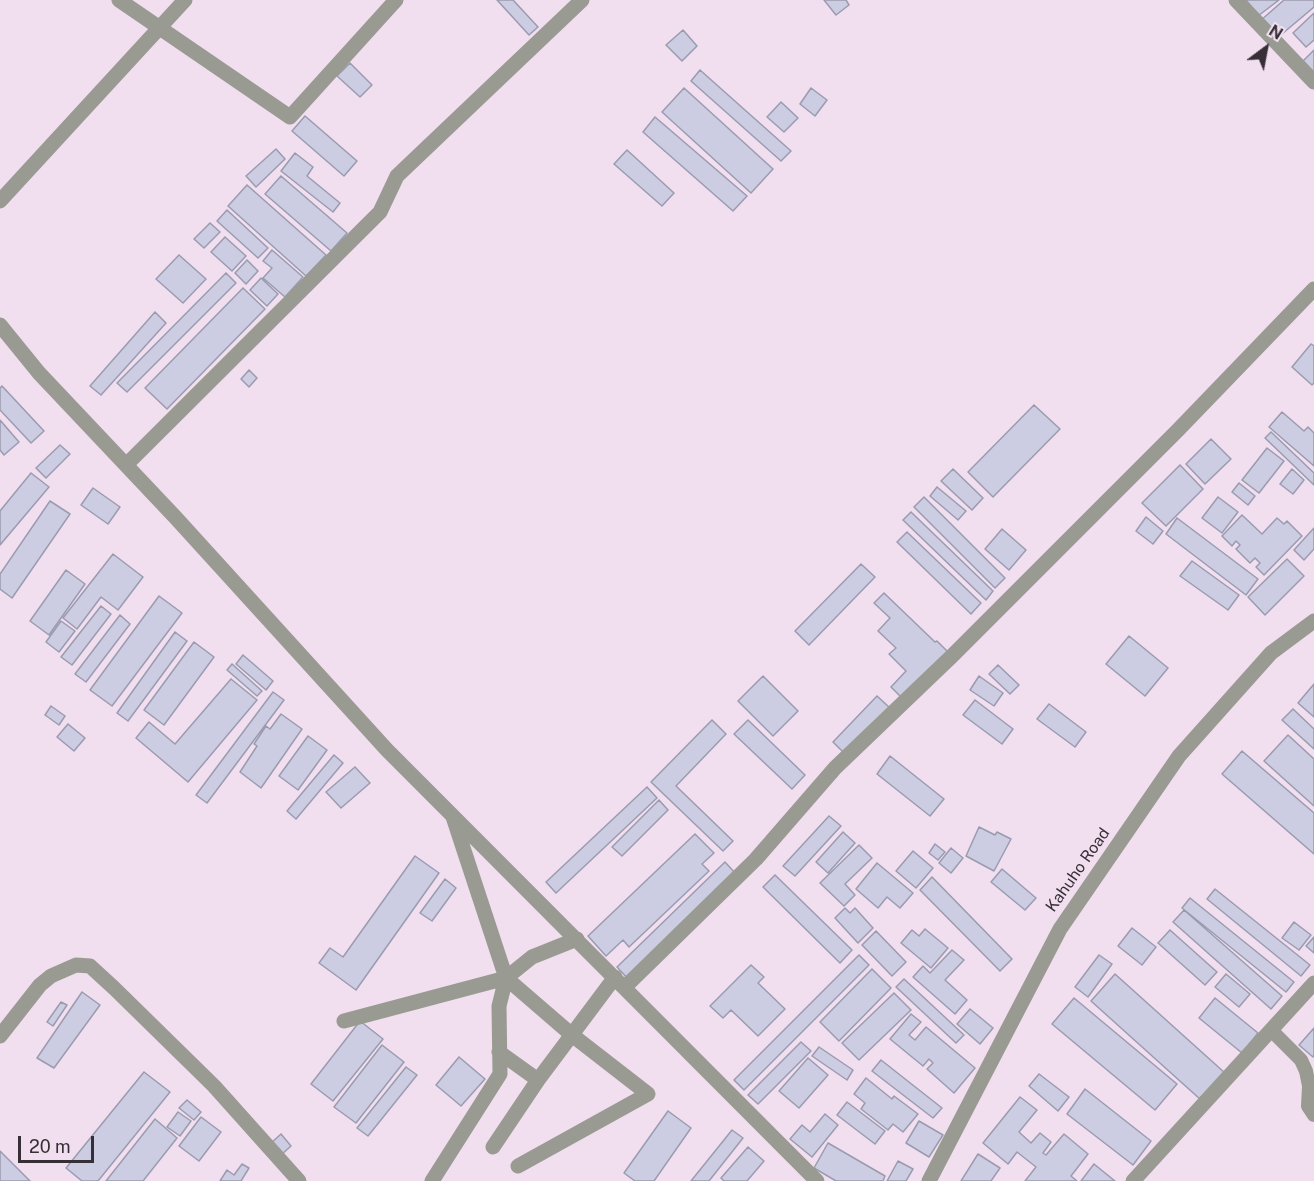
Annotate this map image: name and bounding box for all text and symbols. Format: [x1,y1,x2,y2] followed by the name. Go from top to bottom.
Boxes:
[1236,18,1296,78] north arrow
[1265,21,1286,44] text: N
[1042,824,1114,916] street label: Kahuho Road
[21,1124,98,1162] scale bar
[29,1136,71,1157] text: 20 m

